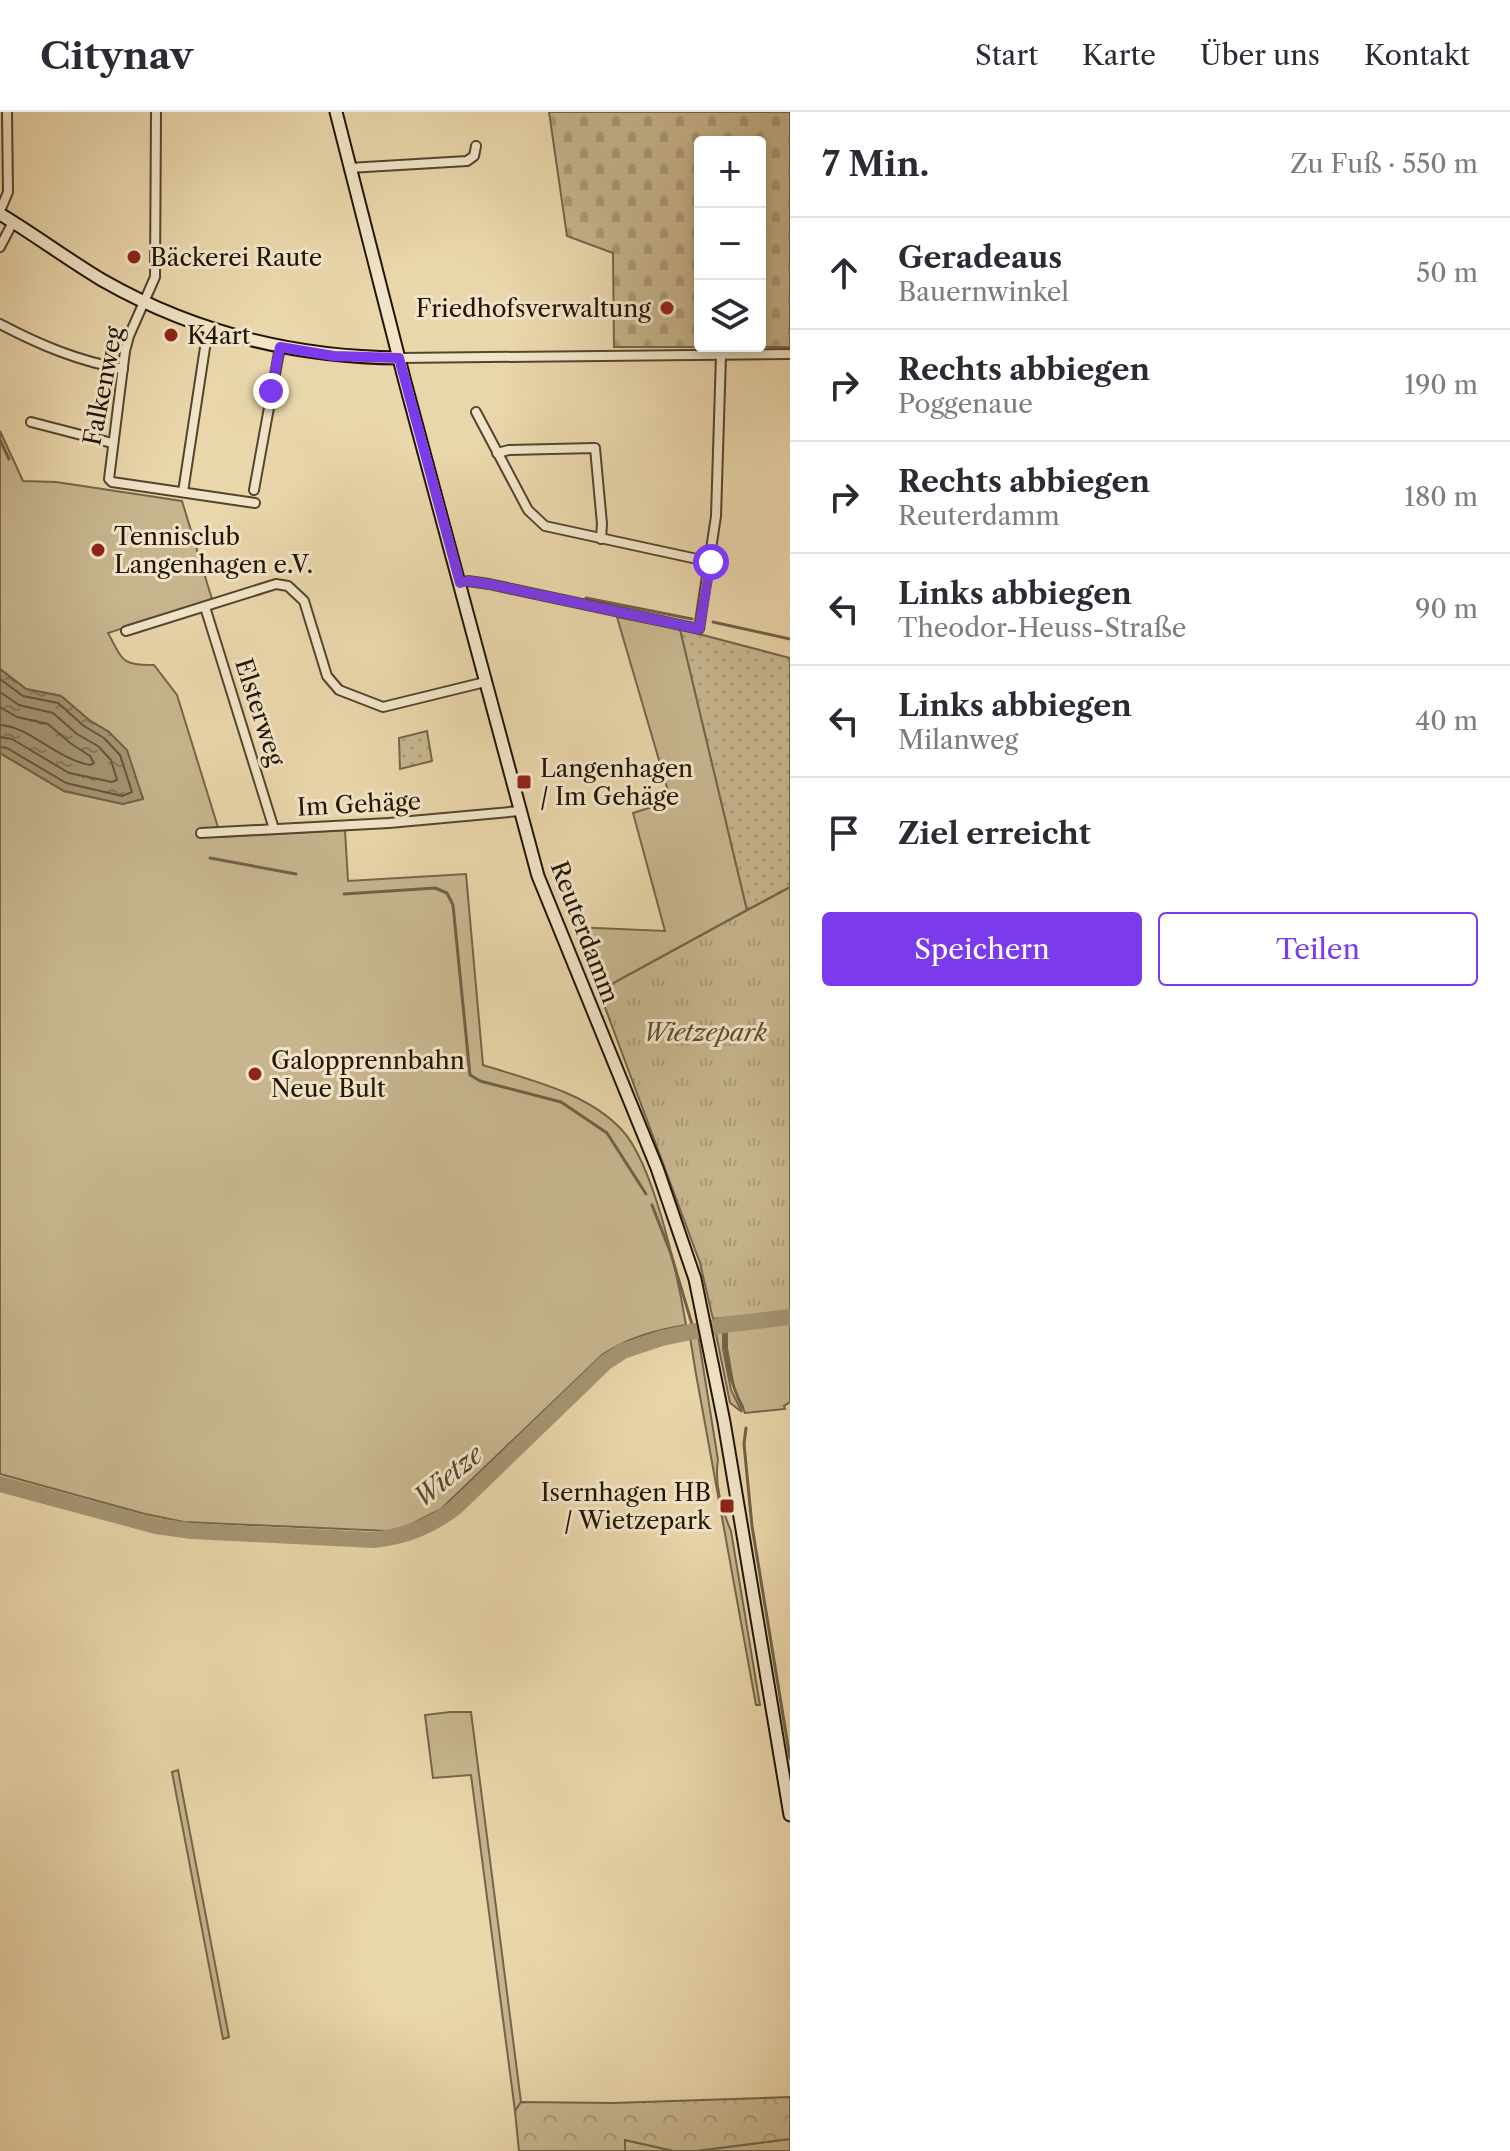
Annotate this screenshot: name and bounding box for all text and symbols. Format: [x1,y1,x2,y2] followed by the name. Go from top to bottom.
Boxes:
[40,32,193,79] text: Citynav
[975,38,1038,72] text: Start
[1082,38,1156,72] text: Karte
[1200,38,1320,72] text: Über uns
[1364,38,1470,72] text: Kontakt
[694,136,766,352] map controls
[694,136,766,208] button: +
[822,143,929,185] text: 7 Min.
[1290,148,1478,180] text: Zu Fuß · 550 m
[694,208,766,280] button: −
[898,239,1062,276] text: Geradeaus
[150,243,322,272] place label: Bäckerei Raute
[125,248,143,266] marker: Bäckerei Raute
[822,251,866,295] icon: ahead
[1416,257,1478,289] text: 50 m
[898,276,1069,308] text: Bauernwinkel
[694,280,766,352] button: layers
[416,294,651,323] place label: Friedhofsverwaltung
[658,299,676,317] marker: Friedhofsverwaltung
[187,321,251,350] place label: K4art
[77,324,129,448] street label: Falkenweg
[162,326,180,344] marker: K4art
[898,351,1150,388] text: Rechts abbiegen
[822,363,866,407] icon: right
[1404,369,1478,401] text: 190 m
[253,373,289,409] route end
[898,388,1033,420] text: Poggenaue
[898,463,1150,500] text: Rechts abbiegen
[822,475,866,519] icon: right
[1404,481,1478,513] text: 180 m
[898,500,1060,532] text: Reuterdamm
[114,522,313,579] place label: Tennisclub Langenhagen e.V.
[89,541,107,559] marker: Tennisclub Langenhagen e.V.
[693,544,729,580] route start
[898,575,1132,612] text: Links abbiegen
[822,587,866,631] icon: left
[1415,593,1478,625] text: 90 m
[898,612,1186,644] text: Theodor-Heuss-Straße
[229,655,291,770] street label: Elsterweg
[898,687,1132,724] text: Links abbiegen
[822,699,866,743] icon: left
[1415,705,1478,737] text: 40 m
[898,724,1018,756] text: Milanweg
[540,754,693,811] place label: Langenhagen / Im Gehäge
[515,773,533,791] marker: Langenhagen / Im Gehäge
[296,786,422,822] street label: Im Gehäge
[822,811,866,855] icon: arrive
[898,815,1091,852] text: Ziel erreicht
[545,857,625,1007] street label: Reuterdamm
[822,912,1142,986] button: Speichern
[1158,912,1478,986] button: Teilen
[643,1018,767,1047] park label: Wietzepark
[271,1046,465,1103] place label: Galopprennbahn Neue Bult
[246,1065,264,1083] marker: Galopprennbahn Neue Bult
[407,1437,490,1514] water label: Wietze
[541,1478,712,1535] place label: Isernhagen HB / Wietzepark
[718,1497,736,1515] marker: Isernhagen HB / Wietzepark

